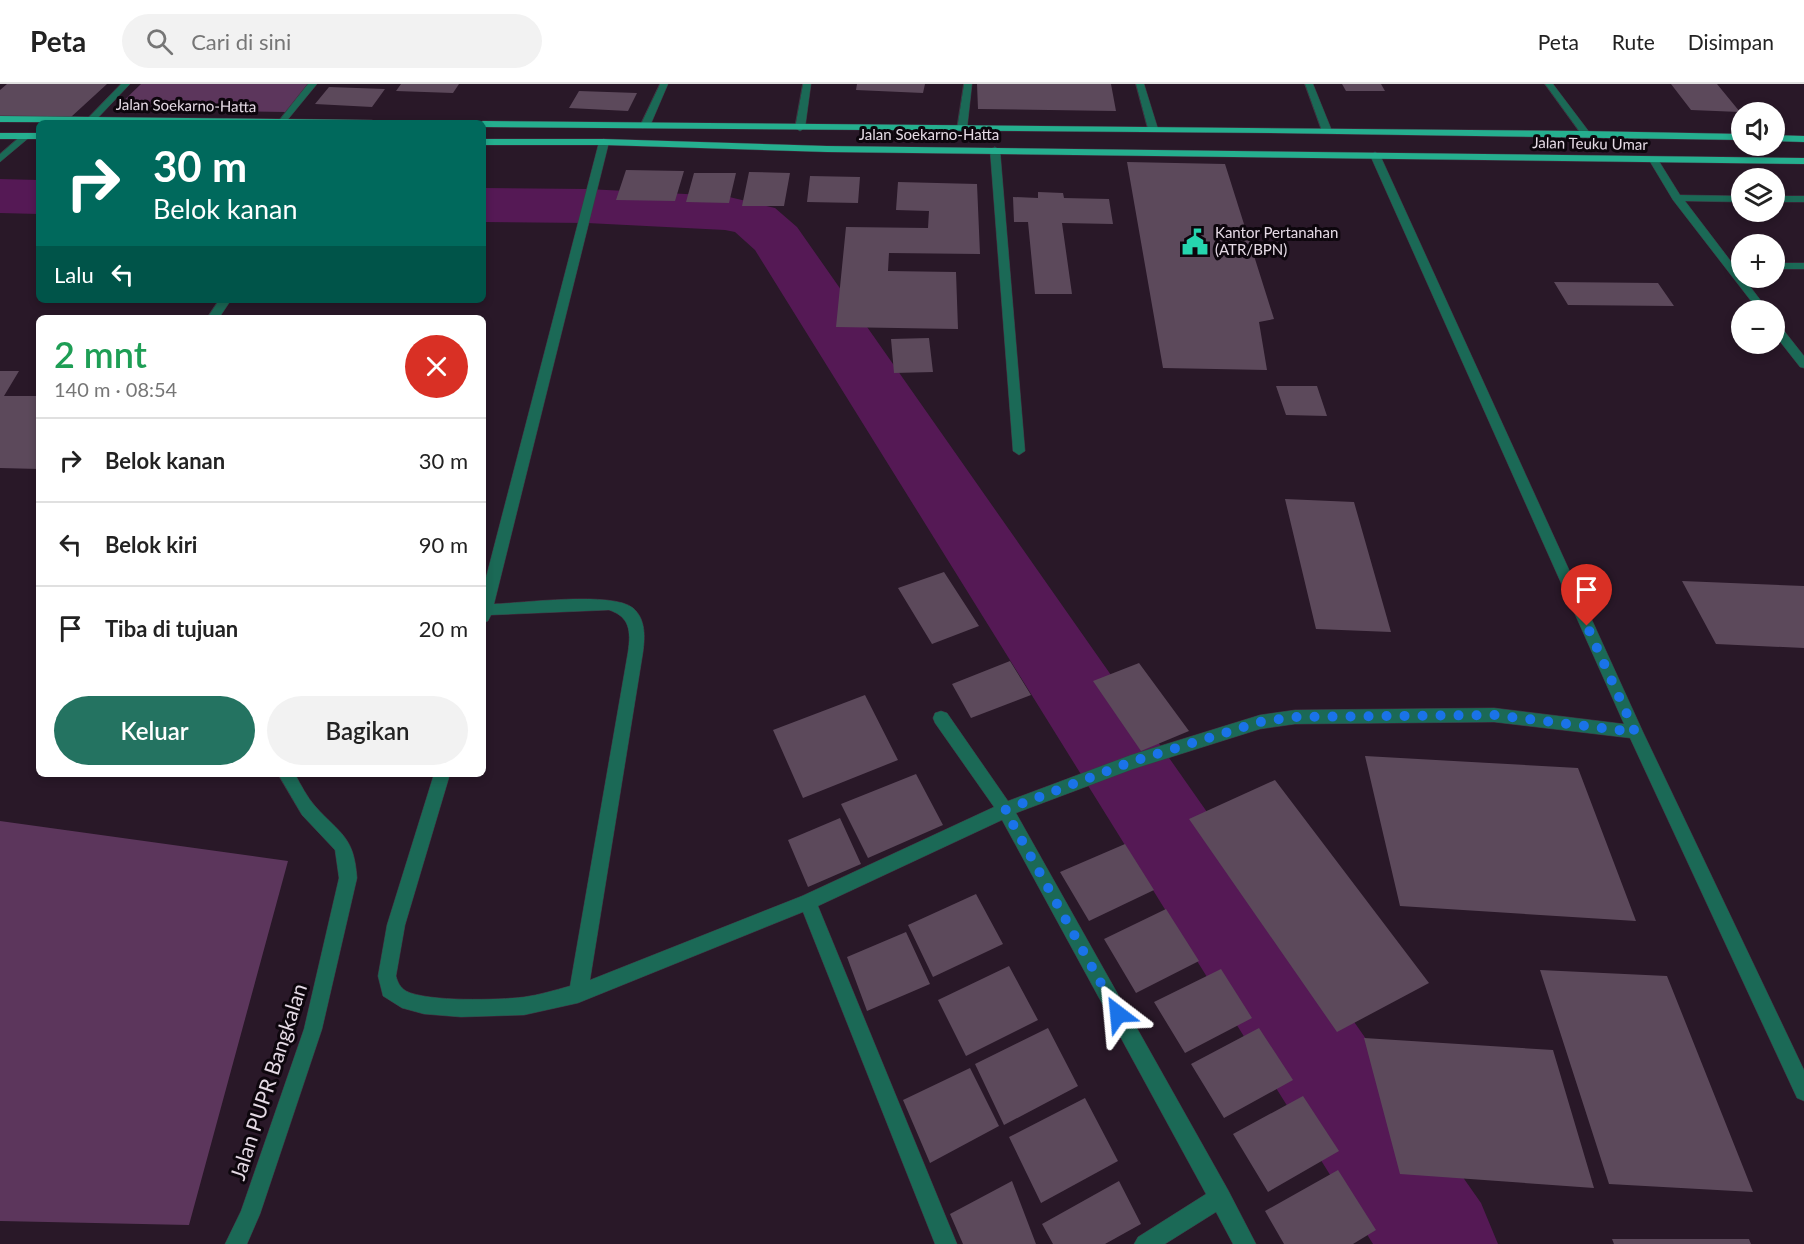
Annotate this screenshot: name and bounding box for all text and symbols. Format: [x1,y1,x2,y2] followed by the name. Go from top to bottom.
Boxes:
[122,14,542,68] search box
[30,24,86,58] text: Peta
[143,25,176,58] icon: search
[191,28,291,55] text: Cari di sini
[1538,29,1579,54] text: Peta
[1612,29,1655,54] text: Rute
[1688,29,1774,54] text: Disimpan
[116,95,256,115] street label: Jalan Soekarno-Hatta
[1731,102,1785,354] map controls
[1731,102,1785,156] button: sound
[859,125,999,143] street label: Jalan Soekarno-Hatta
[1532,133,1648,153] street label: Jalan Teuku Umar
[153,141,247,191] text: 30 m
[54,144,132,222] icon: right
[1731,168,1785,222] button: layers
[153,192,298,225] text: Belok kanan
[1215,223,1338,258] place label: Kantor Pertanahan (ATR/BPN)
[1180,227,1210,257] public building icon: Kantor Pertanahan (ATR/BPN)
[1731,234,1785,288] button: +
[106,258,139,291] icon: left
[54,261,94,288] text: Lalu
[1731,300,1785,354] button: −
[54,332,147,376] text: 2 mnt
[405,335,468,398] button: close
[54,377,177,401] text: 140 m · 08:54
[54,444,87,477] icon: right
[105,447,225,474] text: Belok kanan
[419,447,468,474] text: 30 m
[54,528,87,561] icon: left
[105,531,197,558] text: Belok kiri
[419,531,468,558] text: 90 m
[1561,564,1612,626] pin
[1570,573,1603,606] icon: arrive
[54,612,87,645] icon: arrive
[105,615,238,642] text: Tiba di tujuan
[419,615,468,642] text: 20 m
[54,696,255,765] button: Keluar
[267,696,468,765] button: Bagikan
[224,980,311,1183] street label: Jalan PUPR Bangkalan
[1086,982,1150,1046] position arrow

